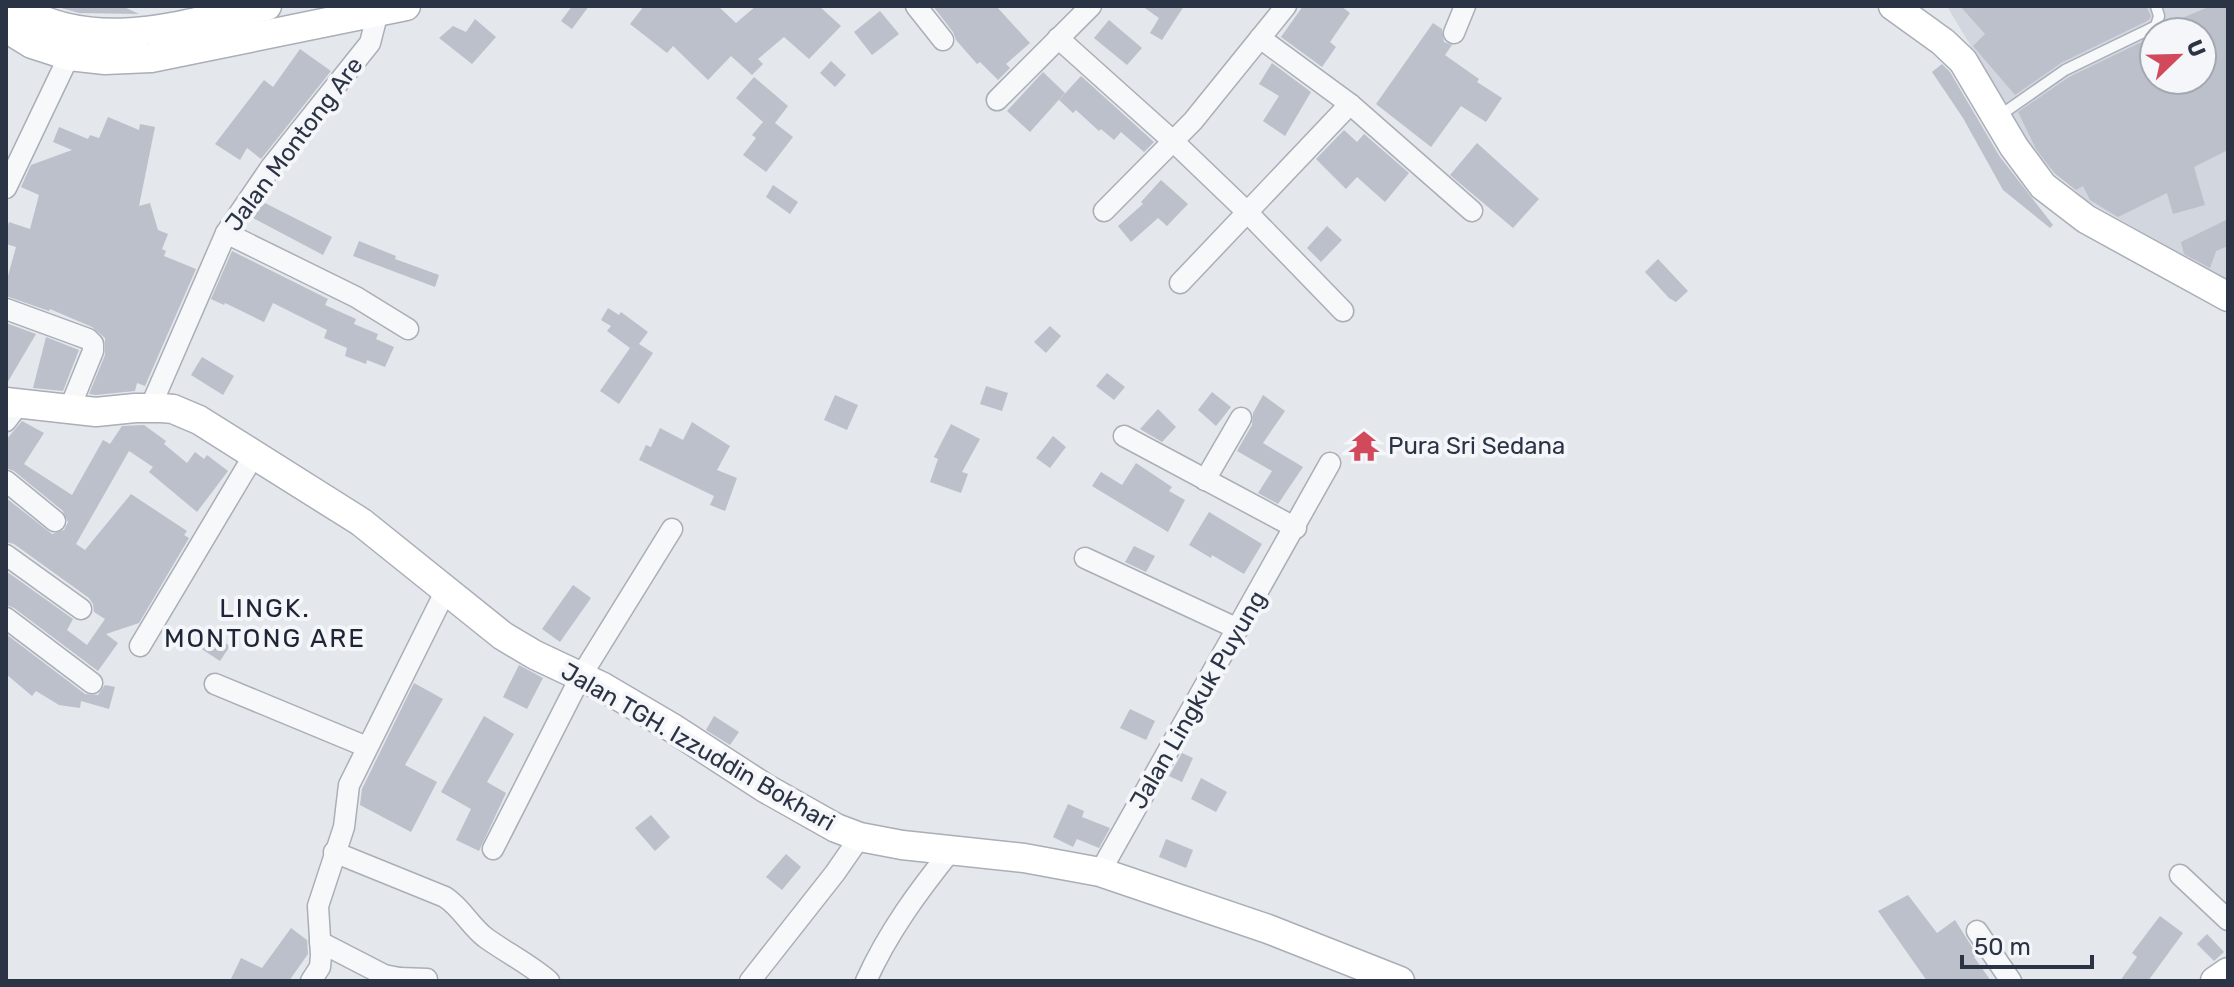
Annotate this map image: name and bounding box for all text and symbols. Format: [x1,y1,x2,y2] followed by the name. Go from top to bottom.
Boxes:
[2138,16,2218,96] north arrow
[2180,36,2211,61] text: U
[219,51,369,237] street label: Jalan Montong Are
[1347,429,1381,463] temple icon: Pura Sri Sedana
[1388,432,1565,460] place label: Pura Sri Sedana
[1124,586,1272,814] street label: Jalan Lingkuk Puyung
[164,593,366,654] district label: LINGK. MONTONG ARE
[556,657,840,837] street label: Jalan TGH. Izzuddin Bokhari
[1962,919,2092,969] scale bar
[1974,933,2031,961] text: 50 m

